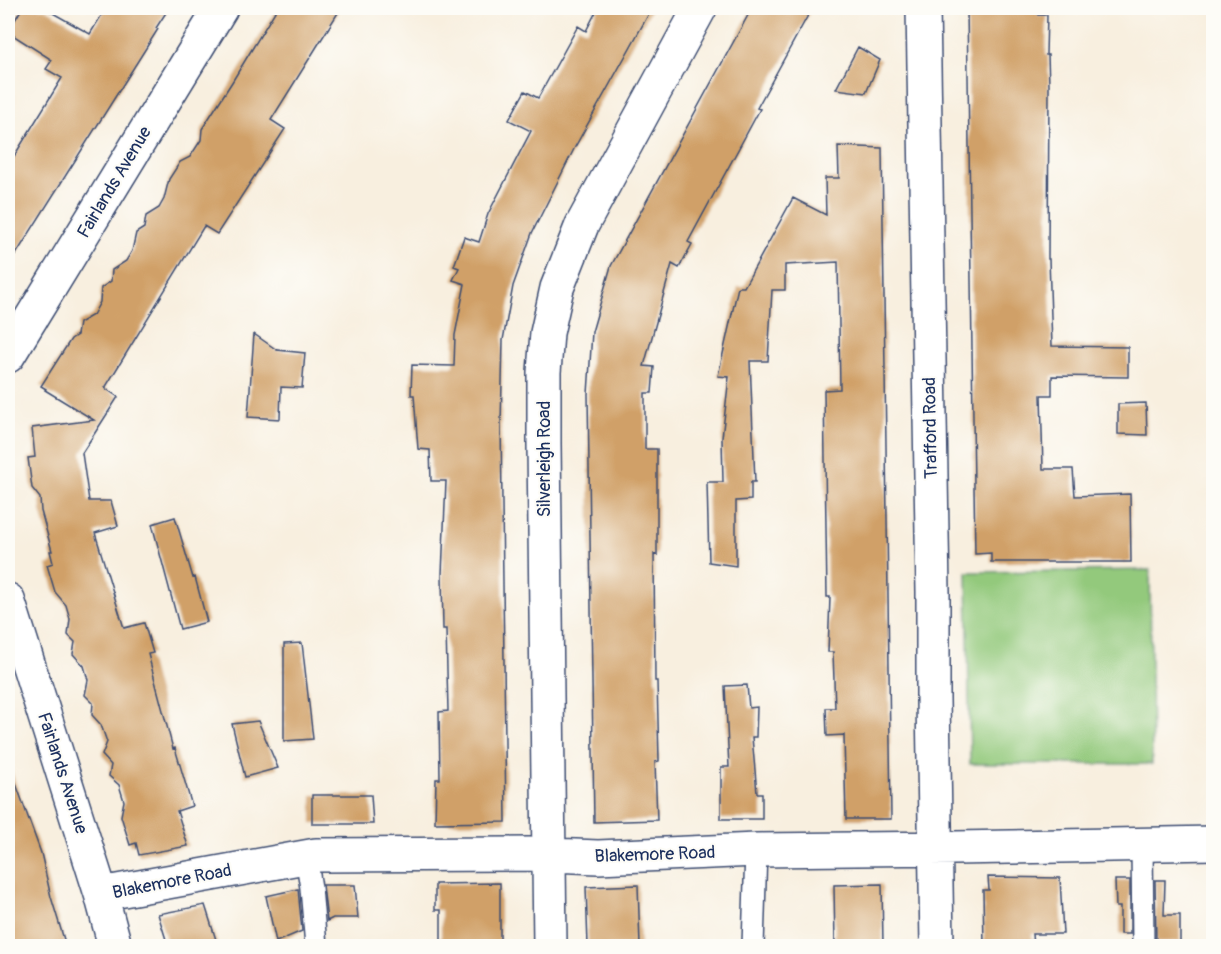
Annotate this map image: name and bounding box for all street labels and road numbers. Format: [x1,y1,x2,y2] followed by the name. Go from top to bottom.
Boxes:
[72,122,157,242] street label: Fairlands Avenue
[918,377,943,479] street label: Trafford Road
[533,401,556,517] street label: Silverleigh Road
[32,710,93,837] street label: Fairlands Avenue
[594,841,716,868] street label: Blakemore Road
[111,859,234,904] street label: Blakemore Road

